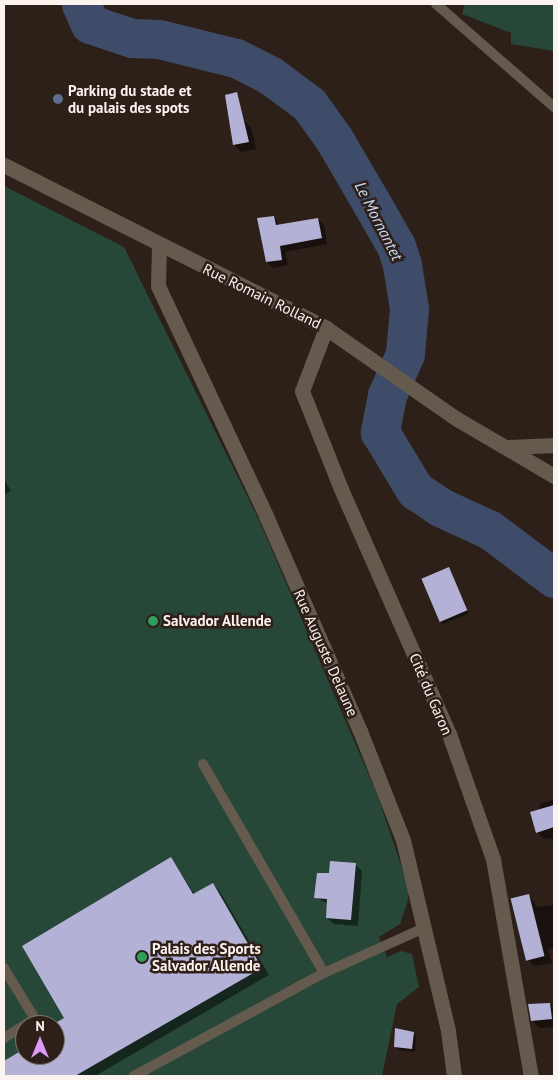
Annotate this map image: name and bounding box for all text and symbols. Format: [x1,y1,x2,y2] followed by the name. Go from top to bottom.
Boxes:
[68,81,192,116] place label: Parking du stade et du palais des spots
[52,93,64,105] marker: Parking du stade et du palais des spots
[351,178,407,264] water label: Le Mornantet
[200,260,324,332] street label: Rue Romain Rolland
[290,587,362,719] street label: Rue Auguste Delaune
[163,612,272,630] place label: Salvador Allende
[147,615,159,627] marker: Salvador Allende
[406,650,456,738] street label: Cité du Garon
[152,939,261,974] place label: Palais des Sports Salvador Allende
[136,951,148,963] marker: Palais des Sports Salvador Allende
[15,1015,65,1065] north arrow
[35,1017,45,1035] text: N

